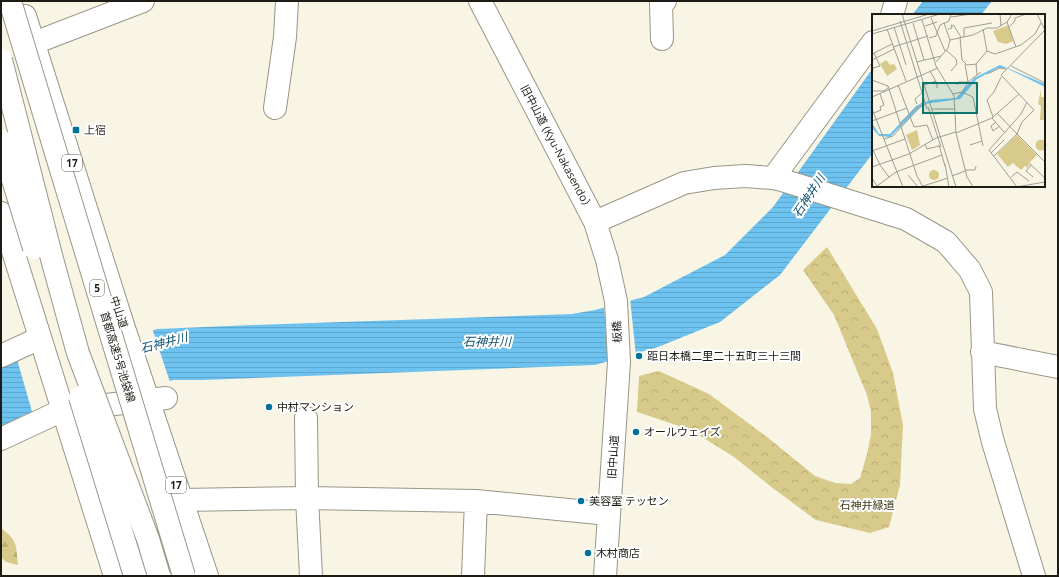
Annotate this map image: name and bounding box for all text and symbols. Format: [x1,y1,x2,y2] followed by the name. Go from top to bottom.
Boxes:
[872,14,1045,187] inset map
[518,82,597,214] street label: 旧中山道 (Kyu-Nakasendo）
[84,122,106,137] place label: 上宿
[71,125,81,135] marker: 上宿
[62,155,82,171] road number: 17
[788,169,830,220] water label: 石神井川
[90,280,104,296] road number: 5
[107,294,132,330] street label: 中山道
[98,310,139,404] street label: 首都高速5号池袋線
[608,321,625,343] street label: 板橋
[138,328,191,357] water label: 石神井川
[463,333,513,350] water label: 石神井川
[647,348,801,363] place label: 距日本橋二里二十五町三十三間
[634,351,644,361] marker: 距日本橋二里二十五町三十三間
[277,399,354,414] place label: 中村マンション
[264,402,274,412] marker: 中村マンション
[644,424,721,439] place label: オールウェイズ
[631,427,641,437] marker: オールウェイズ
[603,434,622,479] street label: 旧中山道
[166,477,186,493] road number: 17
[589,493,669,508] place label: 美容室 テッセン
[576,496,586,506] marker: 美容室 テッセン
[840,497,895,512] park label: 石神井緑道
[596,545,640,560] place label: 木村商店
[583,548,593,558] marker: 木村商店

